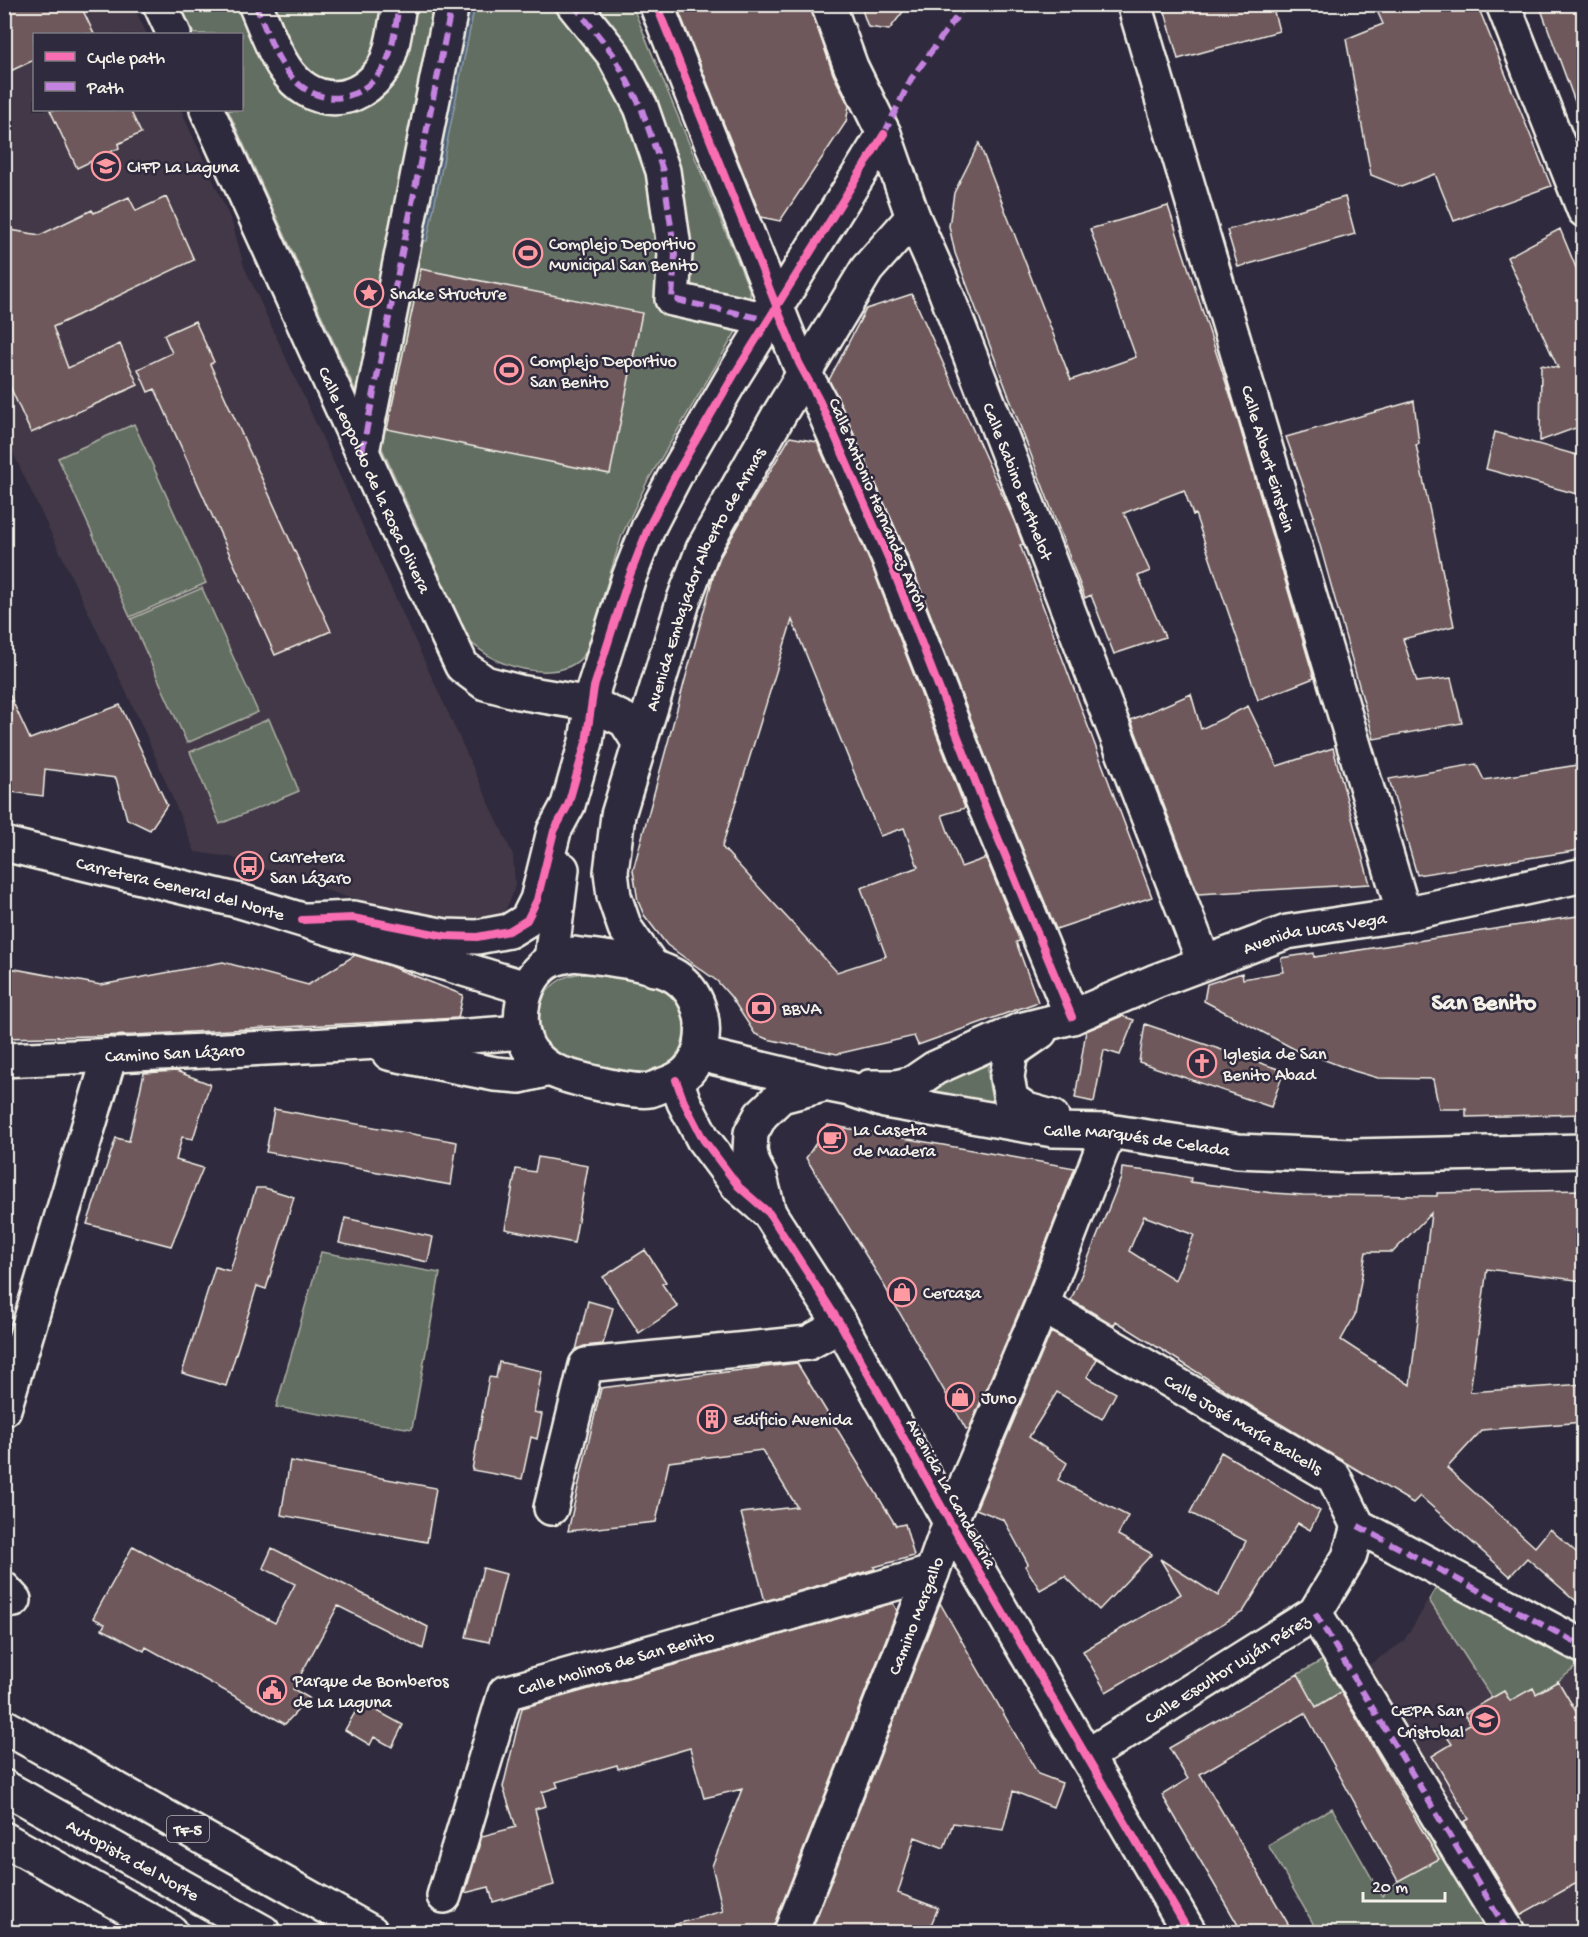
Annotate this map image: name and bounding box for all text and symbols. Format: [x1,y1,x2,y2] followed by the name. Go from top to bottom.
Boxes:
[33,33,243,111] legend
[87,49,165,70] text: Cycle path
[86,79,124,100] text: Path
[90,150,122,182] school or university icon: CIFP La Laguna
[127,158,240,179] place label: CIFP La Laguna
[549,235,698,277] place label: Complejo Deportivo Municipal San Benito
[512,237,544,269] sports icon: Complejo Deportivo Municipal San Benito
[353,277,385,309] place icon: Snake Structure
[390,285,507,306] place label: Snake Structure
[530,352,677,394] place label: Complejo Deportivo San Benito
[493,354,525,386] sports icon: Complejo Deportivo San Benito
[312,364,434,598] street label: Calle Leopoldo de la Rosa Olivera
[1235,383,1298,535] street label: Calle Albert Einstein
[822,395,931,615] street label: Calle Antonio Hernandez Arrón
[976,400,1057,565] street label: Calle Sabino Berthelot
[642,443,772,714] street label: Avenida Embajador Alberto de Armas
[270,848,351,890] place label: Carretera San Lázaro
[233,850,265,882] bus stop icon: Carretera San Lázaro
[74,854,287,927] street label: Carretera General del Norte
[1241,909,1389,960] street label: Avenida Lucas Vega
[1431,990,1537,1019] district label: San Benito
[745,992,777,1024] bank icon: BBVA
[781,1000,822,1021] place label: BBVA
[105,1041,245,1068] street label: Camino San Lázaro
[1222,1045,1327,1087] place label: Iglesia de San Benito Abad
[1186,1047,1218,1079] church icon: Iglesia de San Benito Abad
[853,1121,937,1163] place label: La Caseta de Madera
[1042,1121,1232,1163] street label: Calle Marqués de Celada
[816,1123,848,1155] cafe icon: La Caseta de Madera
[886,1276,918,1308] shop icon: Cercasa
[923,1284,982,1305] place label: Cercasa
[1159,1371,1327,1481] street label: Calle José María Balcells
[944,1381,976,1413] shop icon: Juno
[981,1389,1017,1410] place label: Juno
[696,1403,728,1435] building icon: Edificio Avenida
[733,1411,854,1432] place label: Edificio Avenida
[900,1416,1000,1574] street label: Avenida La Candelaria
[885,1554,950,1678] street label: Camino Margallo
[1142,1610,1315,1730] street label: Calle Escultor Luján Pérez
[516,1627,717,1702] street label: Calle Molinos de San Benito
[292,1672,450,1714] place label: Parque de Bomberos de La Laguna
[256,1674,288,1706] public building icon: Parque de Bomberos de La Laguna
[1391,1702,1464,1744] place label: CEPA San Cristobal
[1469,1704,1501,1736] school or university icon: CEPA San Cristobal
[62,1816,203,1907] street label: Autopista del Norte
[167,1816,209,1842] road number: TF-5
[1363,1865,1446,1903] scale bar
[1372,1878,1408,1899] text: 20 m

